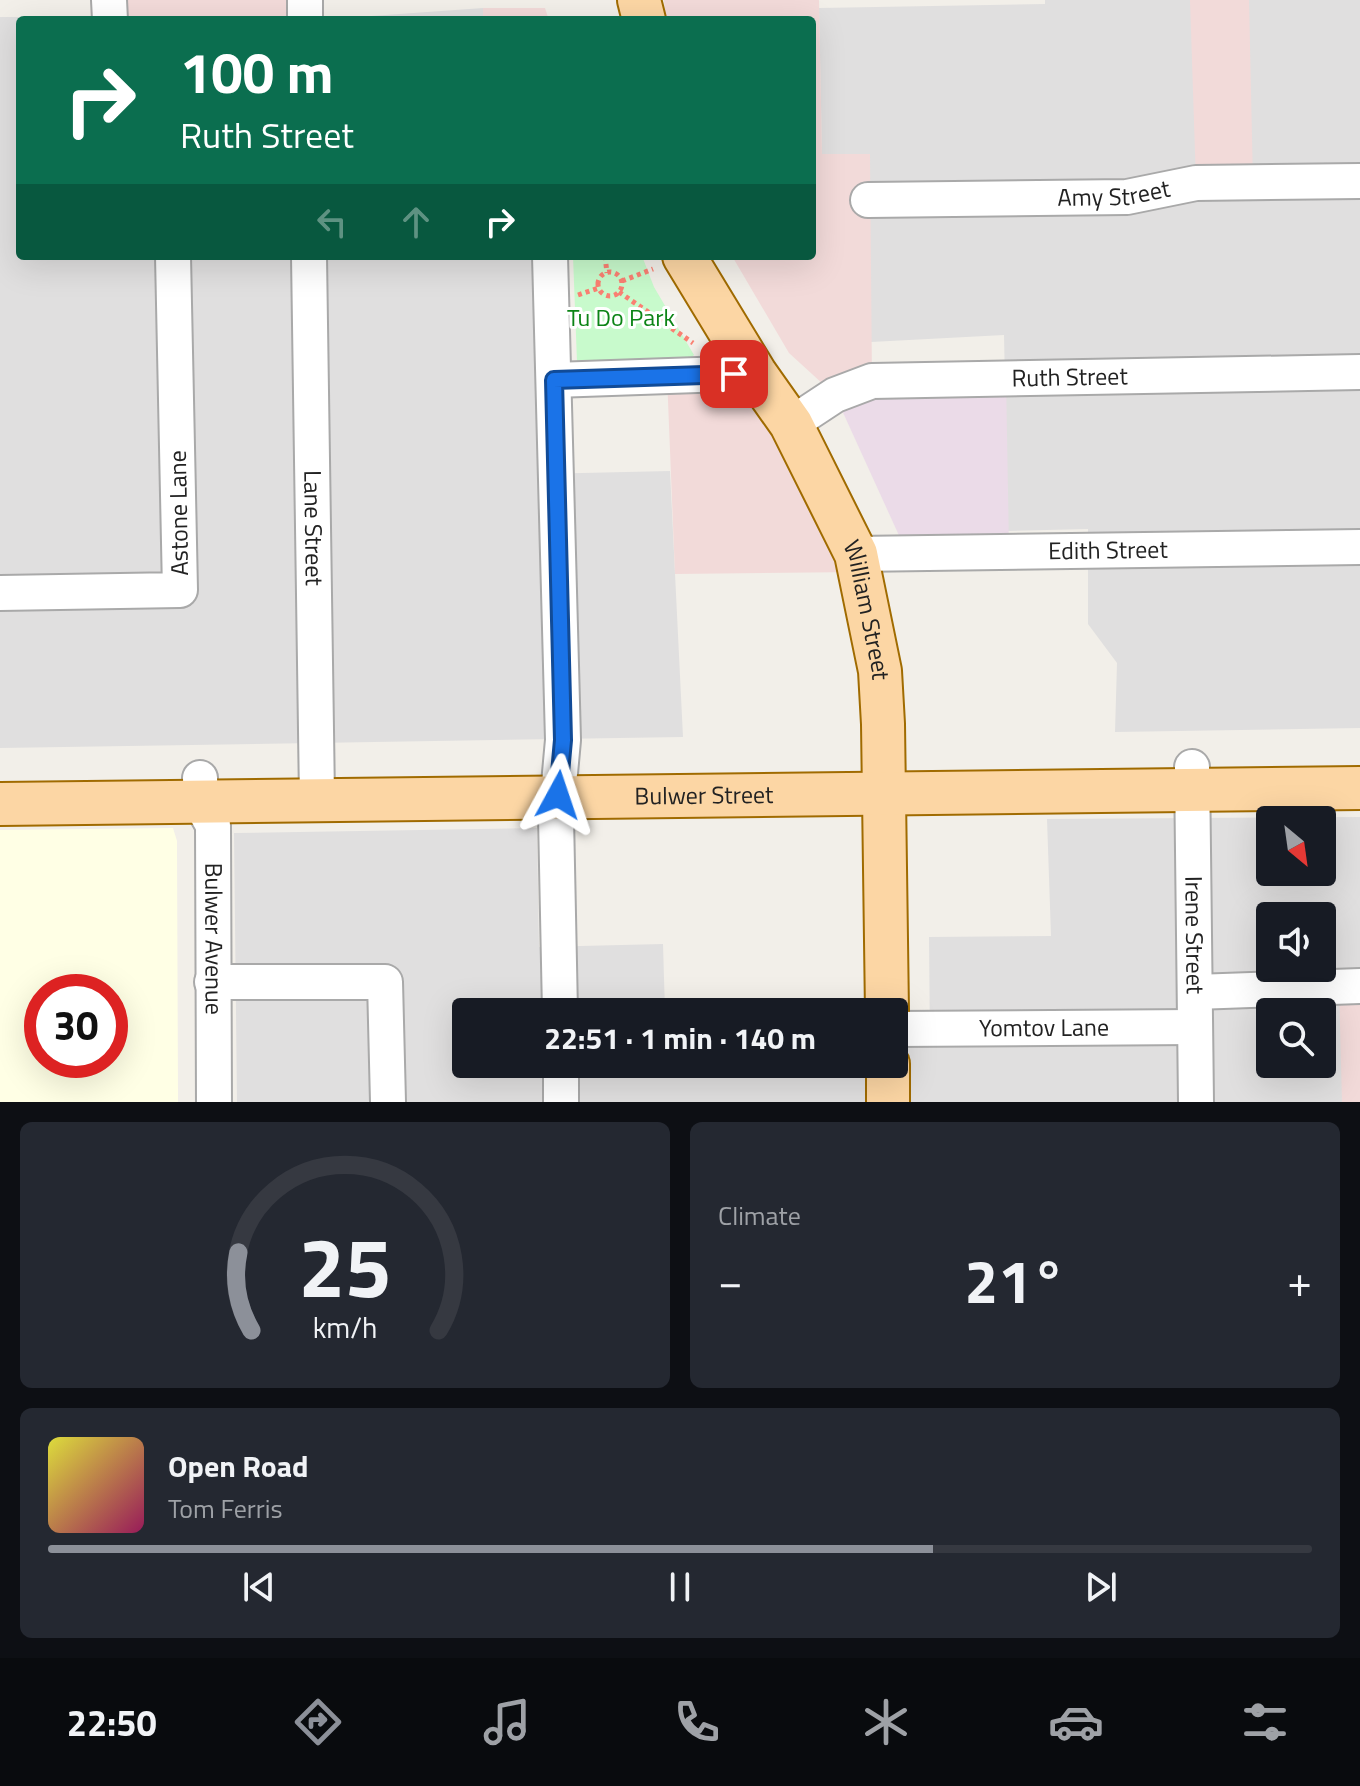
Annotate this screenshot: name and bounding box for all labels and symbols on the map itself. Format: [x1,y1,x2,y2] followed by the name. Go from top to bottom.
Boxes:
[1057,170,1174,215] street label: Amy Street
[567,299,675,335] park label: Tu Do Park
[700,340,768,408] pin
[1011,357,1129,395] street label: Ruth Street
[159,450,197,576] street label: Astone Lane
[295,470,333,587] street label: Lane Street
[1048,531,1169,568] street label: Edith Street
[835,533,900,682] street label: William Street
[516,753,600,837] position arrow
[634,776,774,814] street label: Bulwer Street
[1256,806,1336,886] north arrow
[196,863,233,1015] street label: Bulwer Avenue
[1176,876,1214,995] street label: Irene Street
[24,974,128,1078] speed limit sign: 30
[979,1009,1109,1045] street label: Yomtov Lane

